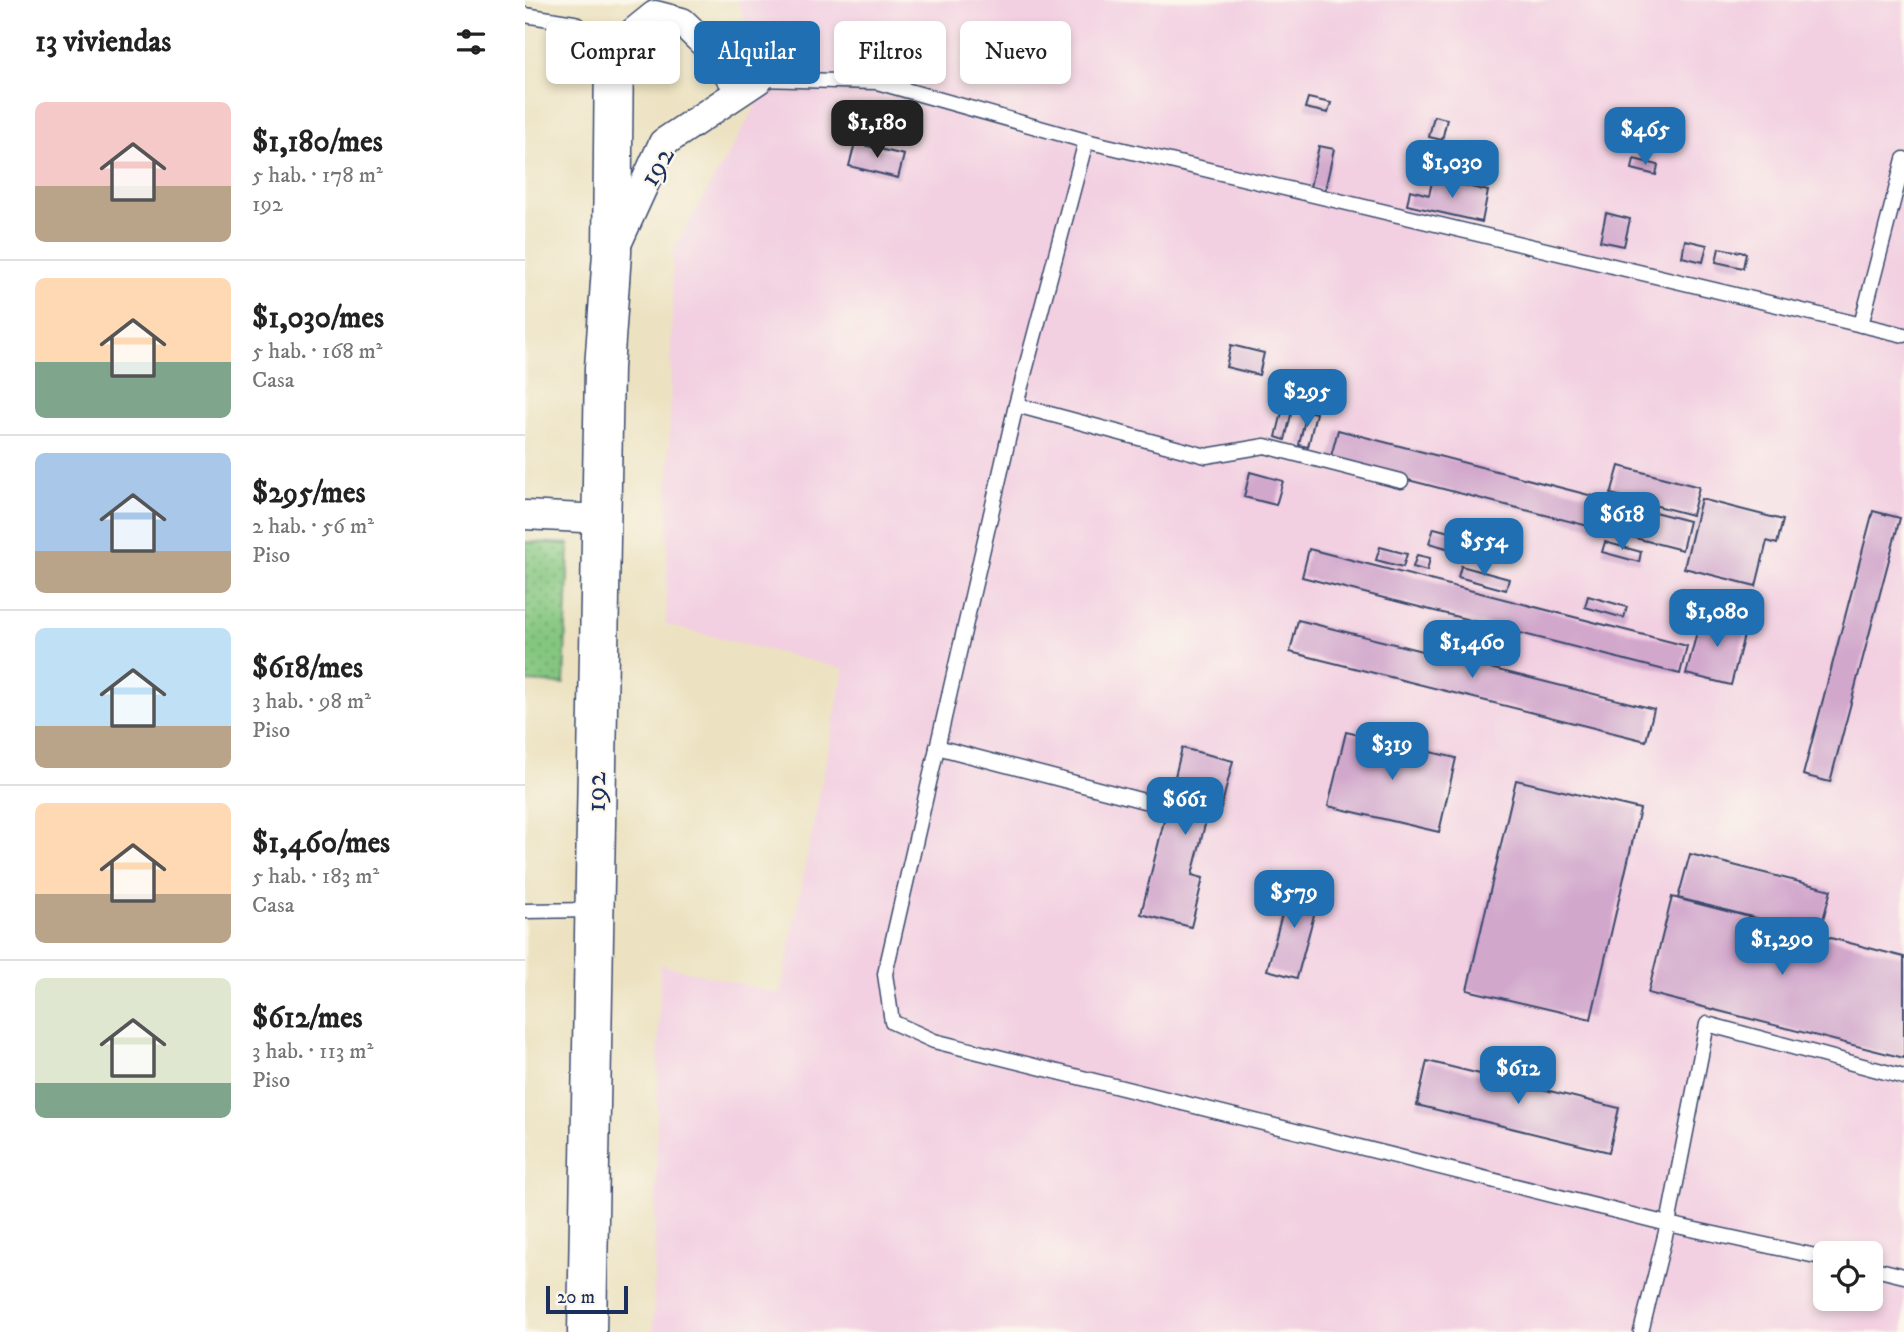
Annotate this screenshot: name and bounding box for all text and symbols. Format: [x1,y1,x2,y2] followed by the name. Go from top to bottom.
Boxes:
[546,21,680,84] chip: Comprar
[694,21,820,84] chip: Alquilar
[834,21,946,84] chip: Filtros
[960,21,1071,84] chip: Nuevo
[452,23,490,61] icon: filters
[35,24,171,61] text: 13 viviendas
[820,100,934,160] pin: $1,180
[847,108,907,137] text: $1,180
[1604,108,1686,167] pin: $465
[1620,115,1670,144] text: $465
[252,124,383,161] text: $1,180/mes
[91,130,175,214] icon: home
[631,140,684,194] street label: 192
[1395,140,1509,200] pin: $1,030
[1422,148,1482,177] text: $1,030
[252,161,383,190] text: 5 hab. · 178 m²
[252,190,283,219] text: 192
[252,300,384,337] text: $1,030/mes
[91,306,175,390] icon: home
[252,337,383,366] text: 5 hab. · 168 m²
[252,366,295,395] text: Casa
[1266,370,1348,429] pin: $295
[1284,377,1330,406] text: $295
[252,475,365,512] text: $295/mes
[91,481,175,565] icon: home
[1581,492,1663,552] pin: $618
[1600,500,1644,529] text: $618
[252,512,374,541] text: 2 hab. · 56 m²
[1443,518,1525,578] pin: $554
[1460,526,1508,555] text: $554
[252,541,290,570] text: Piso
[1660,590,1774,649] pin: $1,080
[1685,597,1749,626] text: $1,080
[1415,620,1529,680] pin: $1,460
[1439,628,1505,657] text: $1,460
[252,650,363,687] text: $618/mes
[91,656,175,740] icon: home
[252,687,371,716] text: 3 hab. · 98 m²
[252,716,290,745] text: Piso
[1351,722,1433,782] pin: $319
[1372,730,1412,759] text: $319
[578,771,615,813] street label: 192
[1144,778,1226,837] pin: $661
[1163,785,1207,814] text: $661
[252,825,390,862] text: $1,460/mes
[91,831,175,915] icon: home
[252,862,379,891] text: 5 hab. · 183 m²
[1253,870,1335,930] pin: $579
[1270,878,1318,907] text: $579
[252,891,295,920] text: Casa
[1725,918,1839,977] pin: $1,290
[1751,925,1813,954] text: $1,290
[252,1000,363,1037] text: $612/mes
[91,1006,175,1090] icon: home
[252,1037,373,1066] text: 3 hab. · 113 m²
[1477,1046,1559,1106] pin: $612
[1496,1054,1540,1083] text: $612
[252,1066,290,1095] text: Piso
[1813,1241,1883,1311] map controls
[1813,1241,1883,1311] button: locate
[546,1283,628,1315] scale bar
[557,1286,595,1309] text: 20 m

